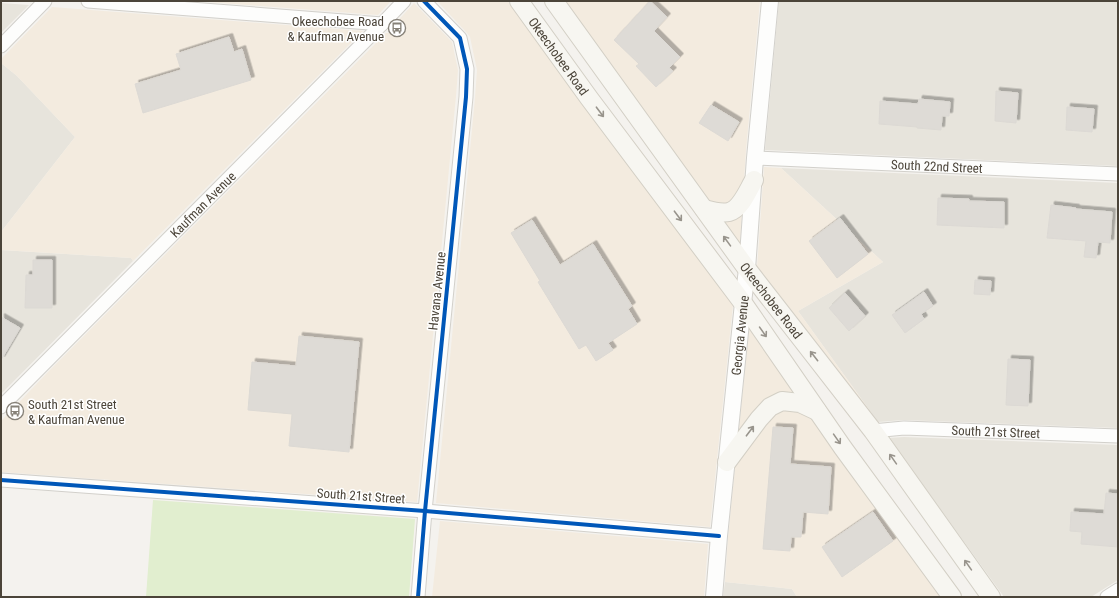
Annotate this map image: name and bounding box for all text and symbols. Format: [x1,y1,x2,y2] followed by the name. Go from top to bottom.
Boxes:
[288,14,384,44] place label: Okeechobee Road & Kaufman Avenue
[526,14,592,98] street label: Okeechobee Road
[387,18,407,38] bus stop icon: Okeechobee Road & Kaufman Avenue
[596,106,604,117] one-way arrow
[891,157,983,176] street label: South 22nd Street
[167,168,239,240] street label: Kaufman Avenue
[673,210,682,221] one-way arrow
[723,236,731,247] one-way arrow
[425,251,449,331] street label: Havana Avenue
[737,259,806,341] street label: Okeechobee Road
[728,294,751,376] street label: Georgia Avenue
[759,326,767,337] one-way arrow
[810,350,819,361] one-way arrow
[28,397,125,427] place label: South 21st Street & Kaufman Avenue
[5,401,25,421] bus stop icon: South 21st Street & Kaufman Avenue
[951,422,1041,441] street label: South 21st Street
[746,425,754,436] one-way arrow
[833,433,841,444] one-way arrow
[889,454,897,465] one-way arrow
[316,485,406,507] street label: South 21st Street
[964,560,972,571] one-way arrow

